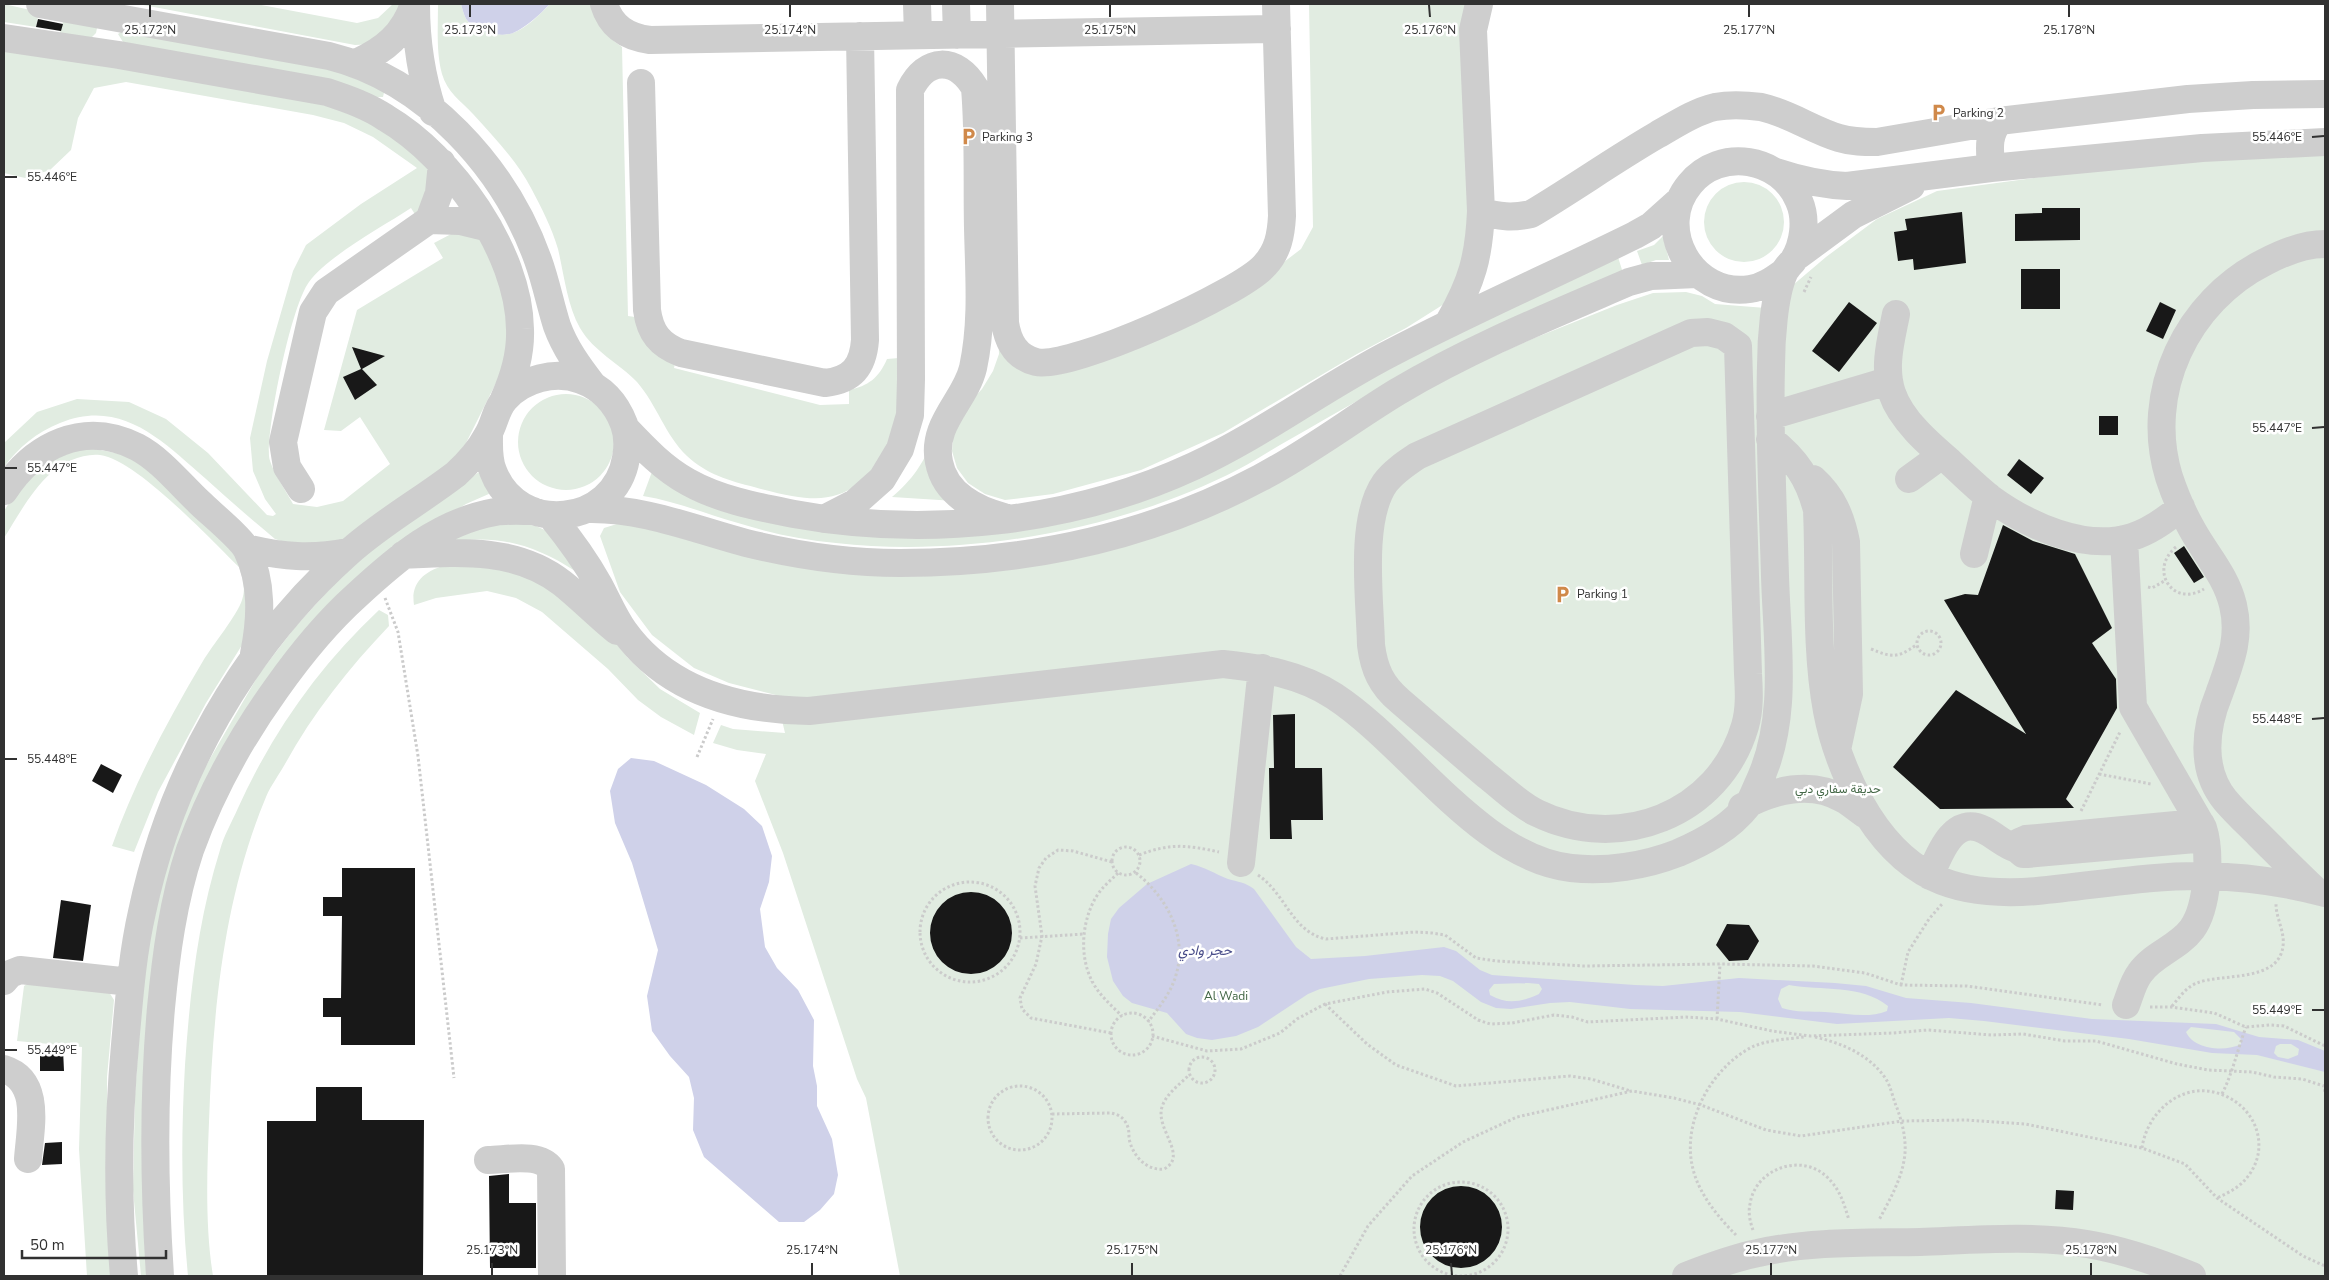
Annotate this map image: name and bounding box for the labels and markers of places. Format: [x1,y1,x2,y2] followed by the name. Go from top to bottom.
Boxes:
[1929,103,1949,123] parking icon: Parking 2
[1953,105,2004,121] place label: Parking 2
[958,127,978,147] parking icon: Parking 3
[982,129,1033,145] place label: Parking 3
[1553,584,1573,604] parking icon: Parking 1
[1577,586,1628,602] place label: Parking 1

